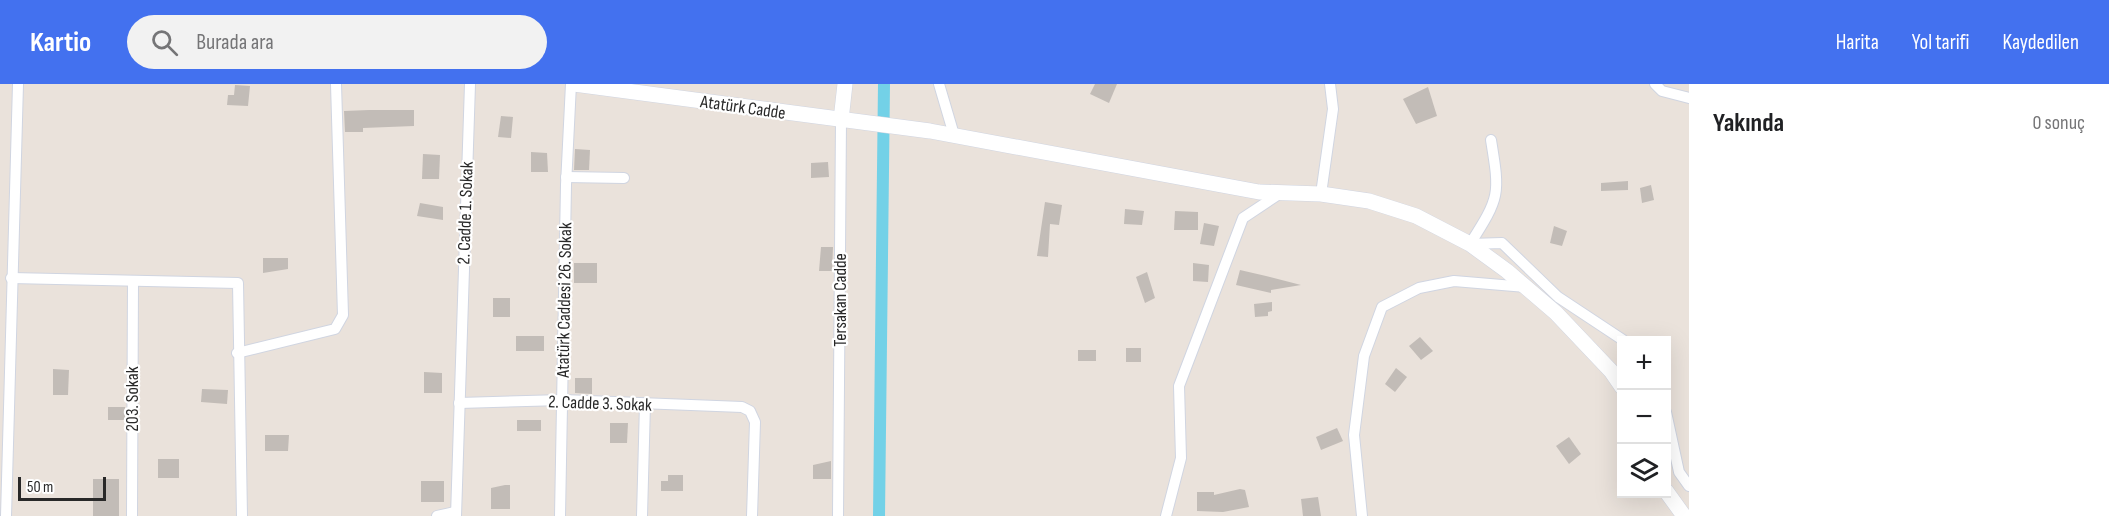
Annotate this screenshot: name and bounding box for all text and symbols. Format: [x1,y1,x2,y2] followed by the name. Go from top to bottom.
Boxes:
[127,15,547,69] search box
[30,26,91,59] text: Kartio
[148,26,181,59] icon: search
[196,29,274,56] text: Burada ara
[1836,30,1879,55] text: Harita
[1912,30,1970,55] text: Yol tarifi
[2003,30,2079,55] text: Kaydedilen
[698,91,787,124] street label: Atatürk Cadde
[1713,108,1784,139] text: Yakında
[2033,111,2085,135] text: 0 sonuç
[453,161,478,265] street label: 2. Cadde 1. Sokak
[553,222,576,379] street label: Atatürk Caddesi 26. Sokak
[830,253,851,347] street label: Tersakan Cadde
[1617,336,1671,498] map controls
[1617,336,1671,390] button: +
[122,366,143,432] street label: 203. Sokak
[1617,390,1671,444] button: −
[548,391,652,416] street label: 2. Cadde 3. Sokak
[1617,444,1671,498] button: layers
[18,474,106,502] scale bar
[27,478,53,497] text: 50 m

